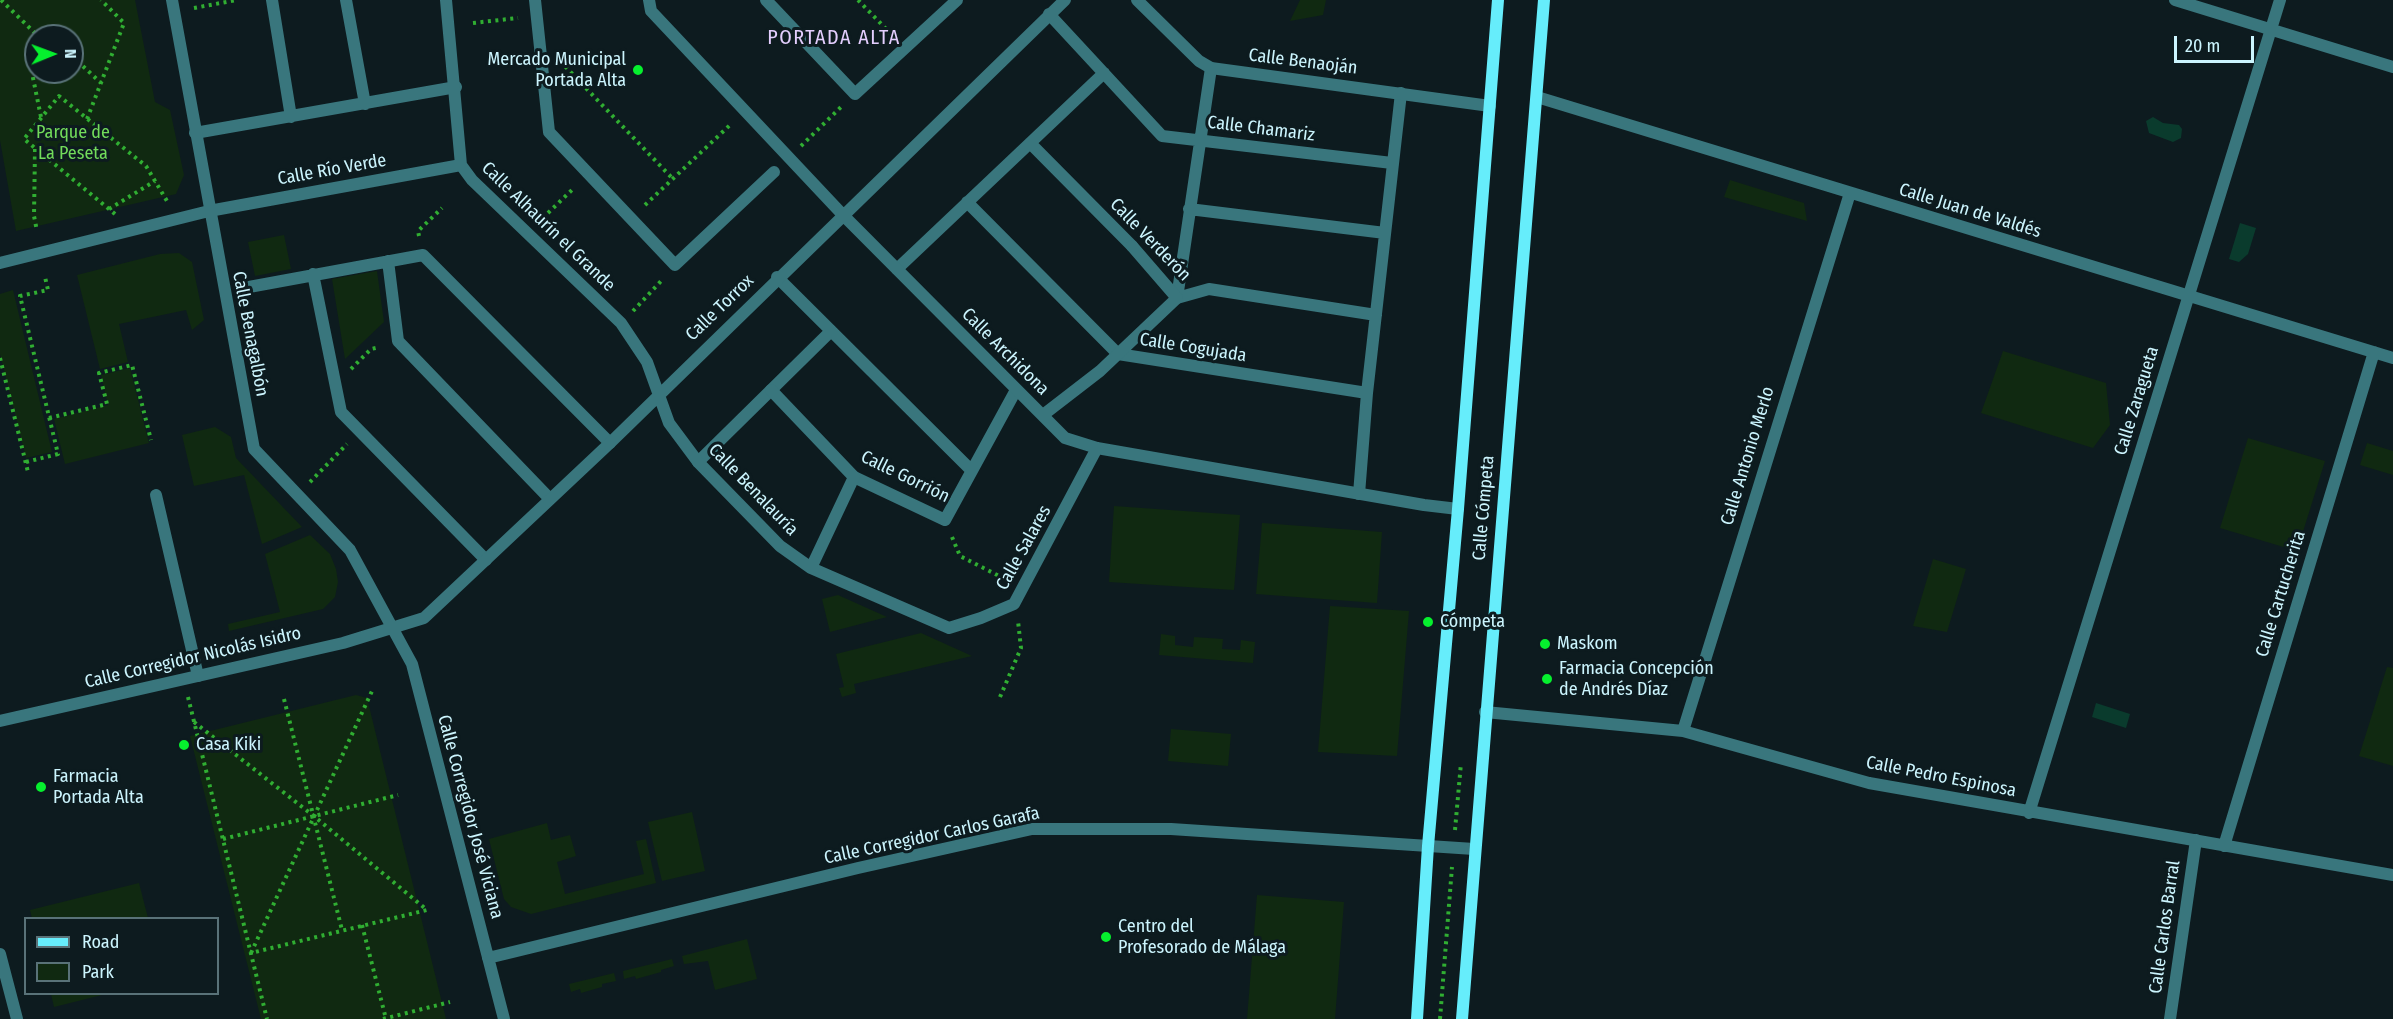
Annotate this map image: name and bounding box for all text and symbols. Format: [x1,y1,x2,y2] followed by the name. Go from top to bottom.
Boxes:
[24,24,84,84] north arrow
[2177,24,2256,62] scale bar
[767,26,901,50] district label: PORTADA ALTA
[2185,35,2220,57] text: 20 m
[1247,45,1359,79] street label: Calle Benaoján
[61,49,80,59] text: N
[488,49,626,92] place label: Mercado Municipal Portada Alta
[631,63,645,77] marker: Mercado Municipal Portada Alta
[1206,112,1316,146] street label: Calle Chamariz
[36,122,110,164] park label: Parque de La Peseta
[276,150,388,190] street label: Calle Río Verde
[477,158,619,296] street label: Calle Alhaurín el Grande
[1896,179,2044,243] street label: Calle Juan de Valdés
[1105,194,1195,286] street label: Calle Verderón
[227,270,273,398] street label: Calle Benagalbón
[681,270,759,346] street label: Calle Torrox
[957,304,1053,400] street label: Calle Archidona
[1138,329,1248,367] street label: Calle Cogujada
[2110,344,2164,458] street label: Calle Zaragueta
[1717,384,1779,528] street label: Calle Antonio Merlo
[704,440,802,540] street label: Calle Benalauría
[857,446,953,508] street label: Calle Gorrión
[1469,455,1499,561] street label: Calle Cómpeta
[992,502,1056,594] street label: Calle Salares
[2252,528,2310,660] street label: Calle Cartucherita
[1440,611,1505,633] place label: Cómpeta
[1421,615,1435,629] marker: Cómpeta
[83,623,303,693] street label: Calle Corregidor Nicolás Isidro
[1557,633,1618,655] place label: Maskom
[1538,637,1552,651] marker: Maskom
[1559,658,1714,700] place label: Farmacia Concepción de Andrés Díaz
[1540,672,1554,686] marker: Farmacia Concepción de Andrés Díaz
[432,713,508,921] street label: Calle Corregidor José Viciana
[196,734,261,756] place label: Casa Kiki
[177,738,191,752] marker: Casa Kiki
[1864,752,2018,802] street label: Calle Pedro Espinosa
[53,766,144,808] place label: Farmacia Portada Alta
[34,780,48,794] marker: Farmacia Portada Alta
[822,803,1042,869] street label: Calle Corregidor Carlos Garafa
[2145,859,2185,995] street label: Calle Carlos Barral
[1118,916,1286,958] place label: Centro del Profesorado de Málaga
[24,917,219,995] legend
[1099,930,1113,944] marker: Centro del Profesorado de Málaga
[82,931,119,953] text: Road
[82,961,114,983] text: Park

